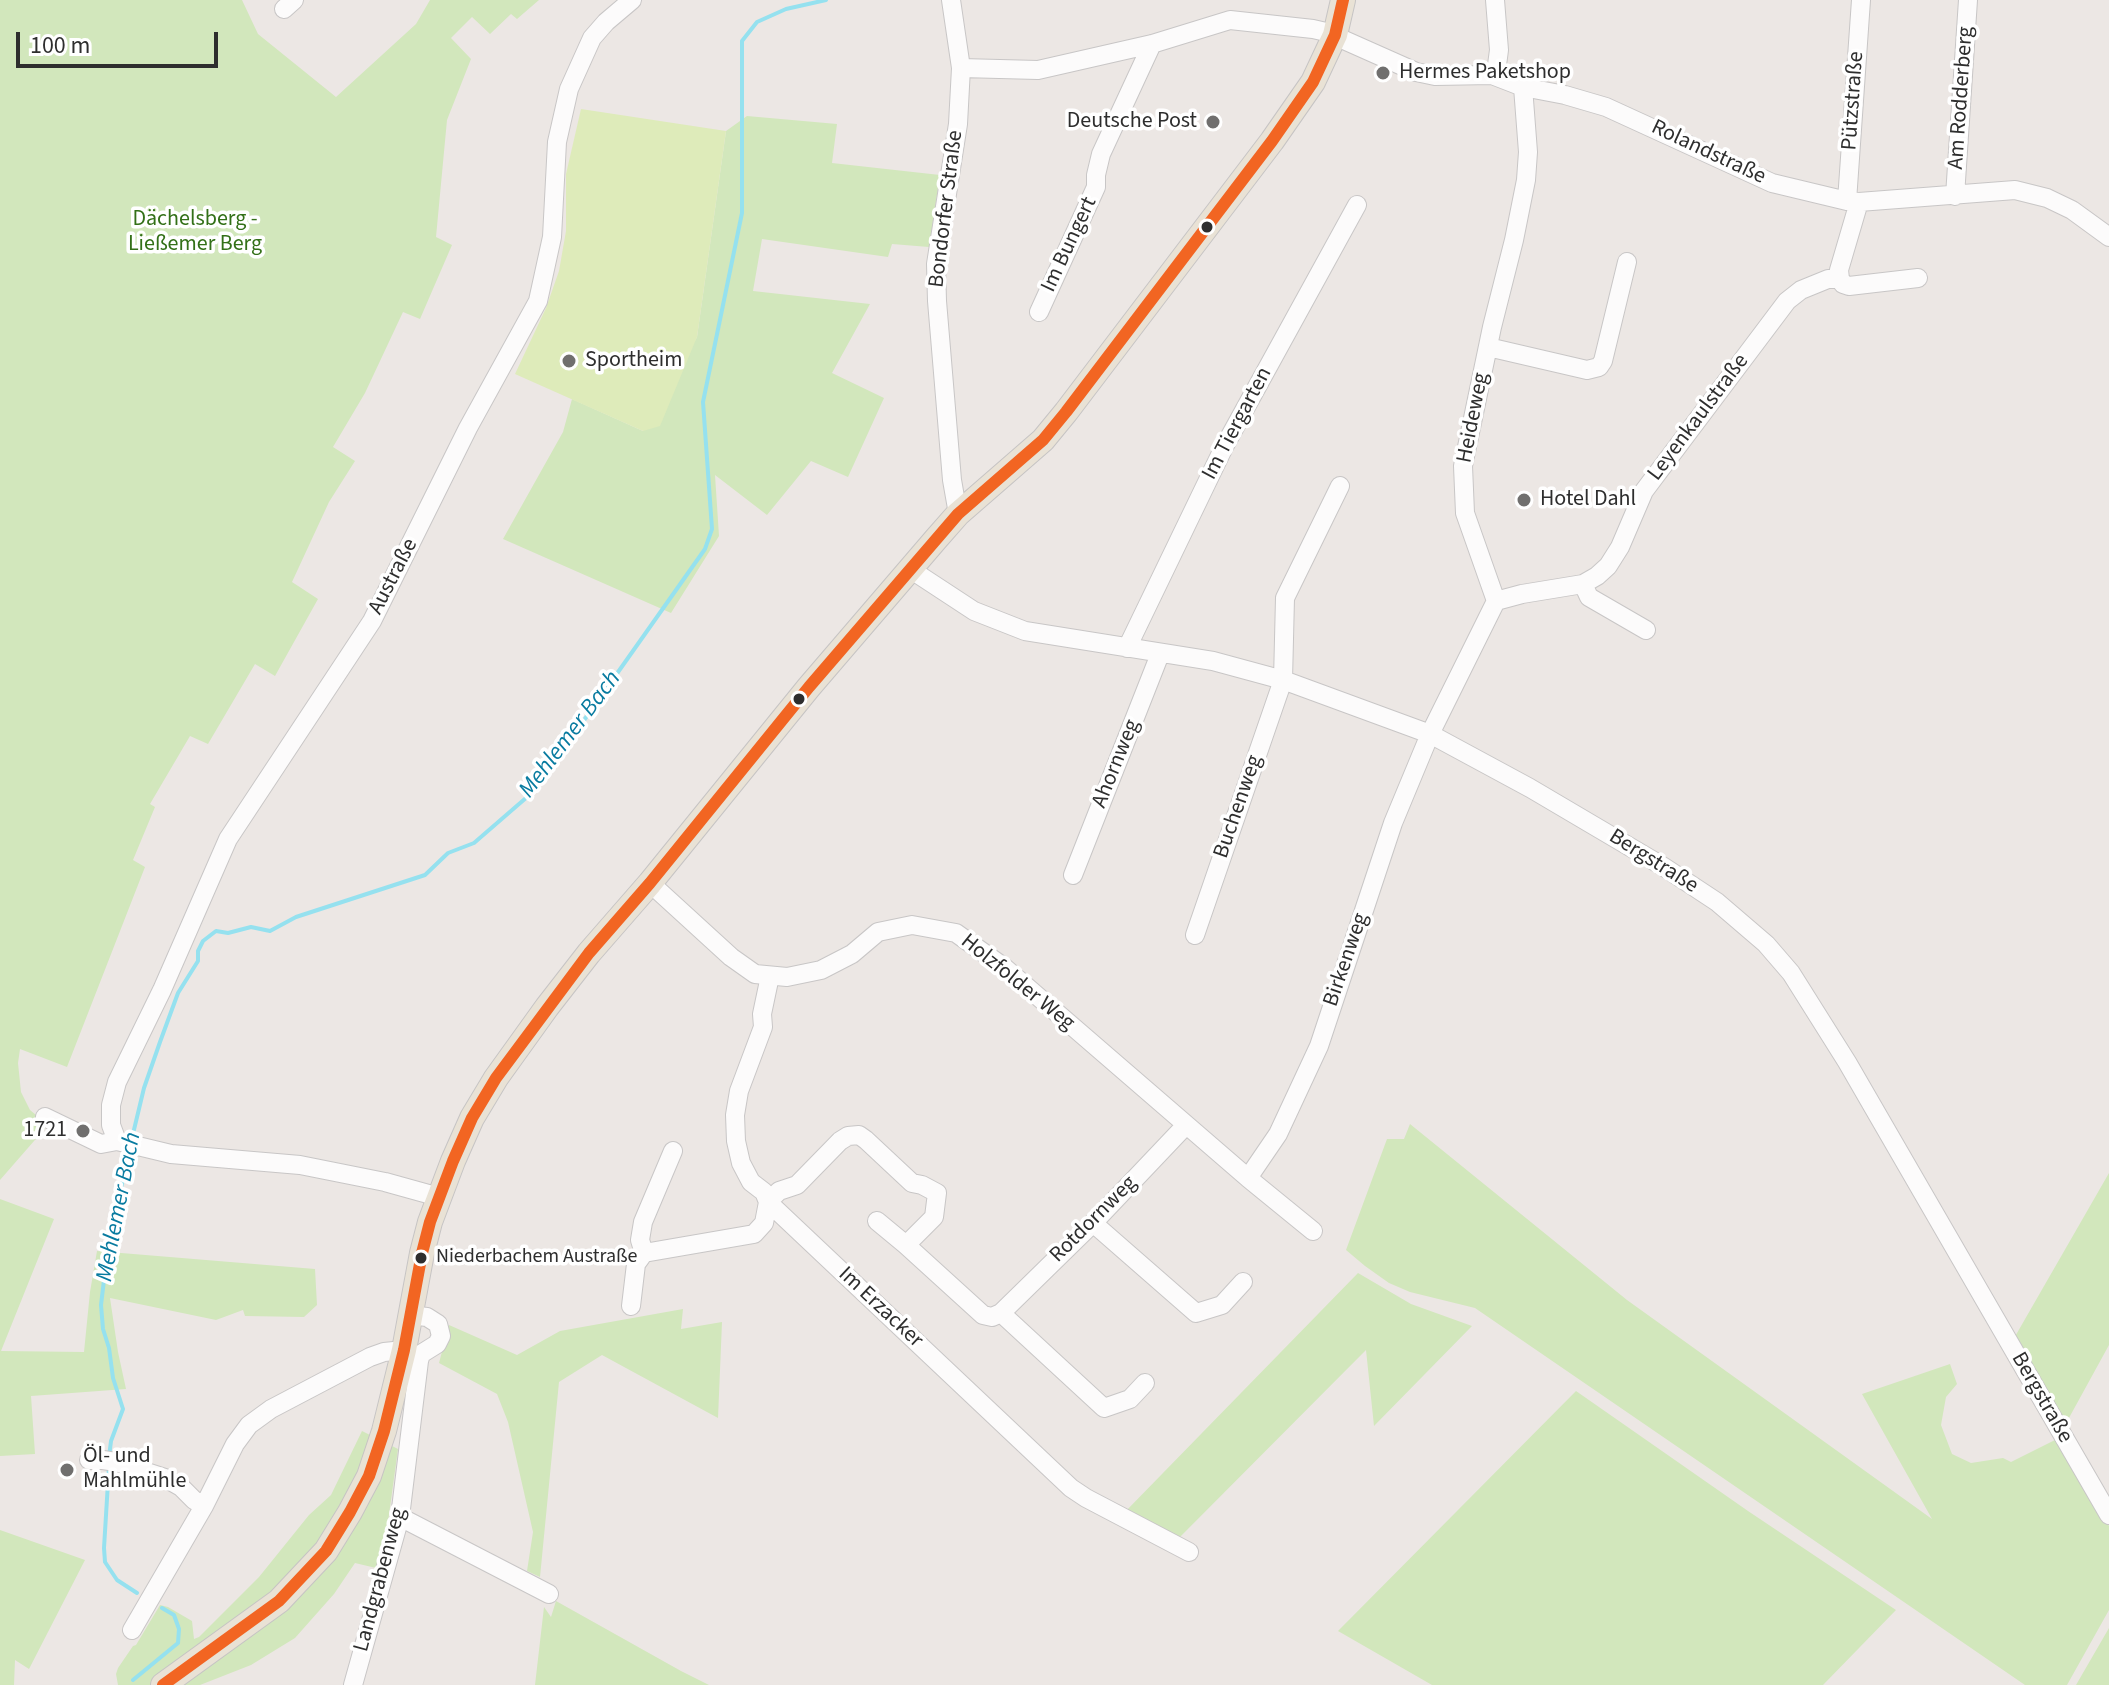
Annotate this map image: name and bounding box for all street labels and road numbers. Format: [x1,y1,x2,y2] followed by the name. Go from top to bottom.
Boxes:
[1944,26,1980,170] street label: Am Rodderberg
[1837,51,1871,151] street label: Pützstraße
[1647,115,1769,191] street label: Rolandstraße
[924,129,970,289] street label: Bondorfer Straße
[1036,193,1104,297] street label: Im Bungert
[1643,349,1755,487] street label: Leyenkaulstraße
[1197,363,1279,485] street label: Im Tiergarten
[1452,371,1496,465] street label: Heideweg
[364,535,424,619] street label: Austraße
[1087,716,1147,812] street label: Ahornweg
[1209,752,1269,862] street label: Buchenweg
[1603,824,1703,900] street label: Bergstraße
[1319,910,1375,1010] street label: Birkenweg
[955,929,1079,1037] street label: Holzfolder Weg
[1045,1171,1143,1269] street label: Rotdornweg
[832,1262,928,1354] street label: Im Erzacker
[2004,1348,2078,1448] street label: Bergstraße
[349,1505,413,1655] street label: Landgrabenweg

